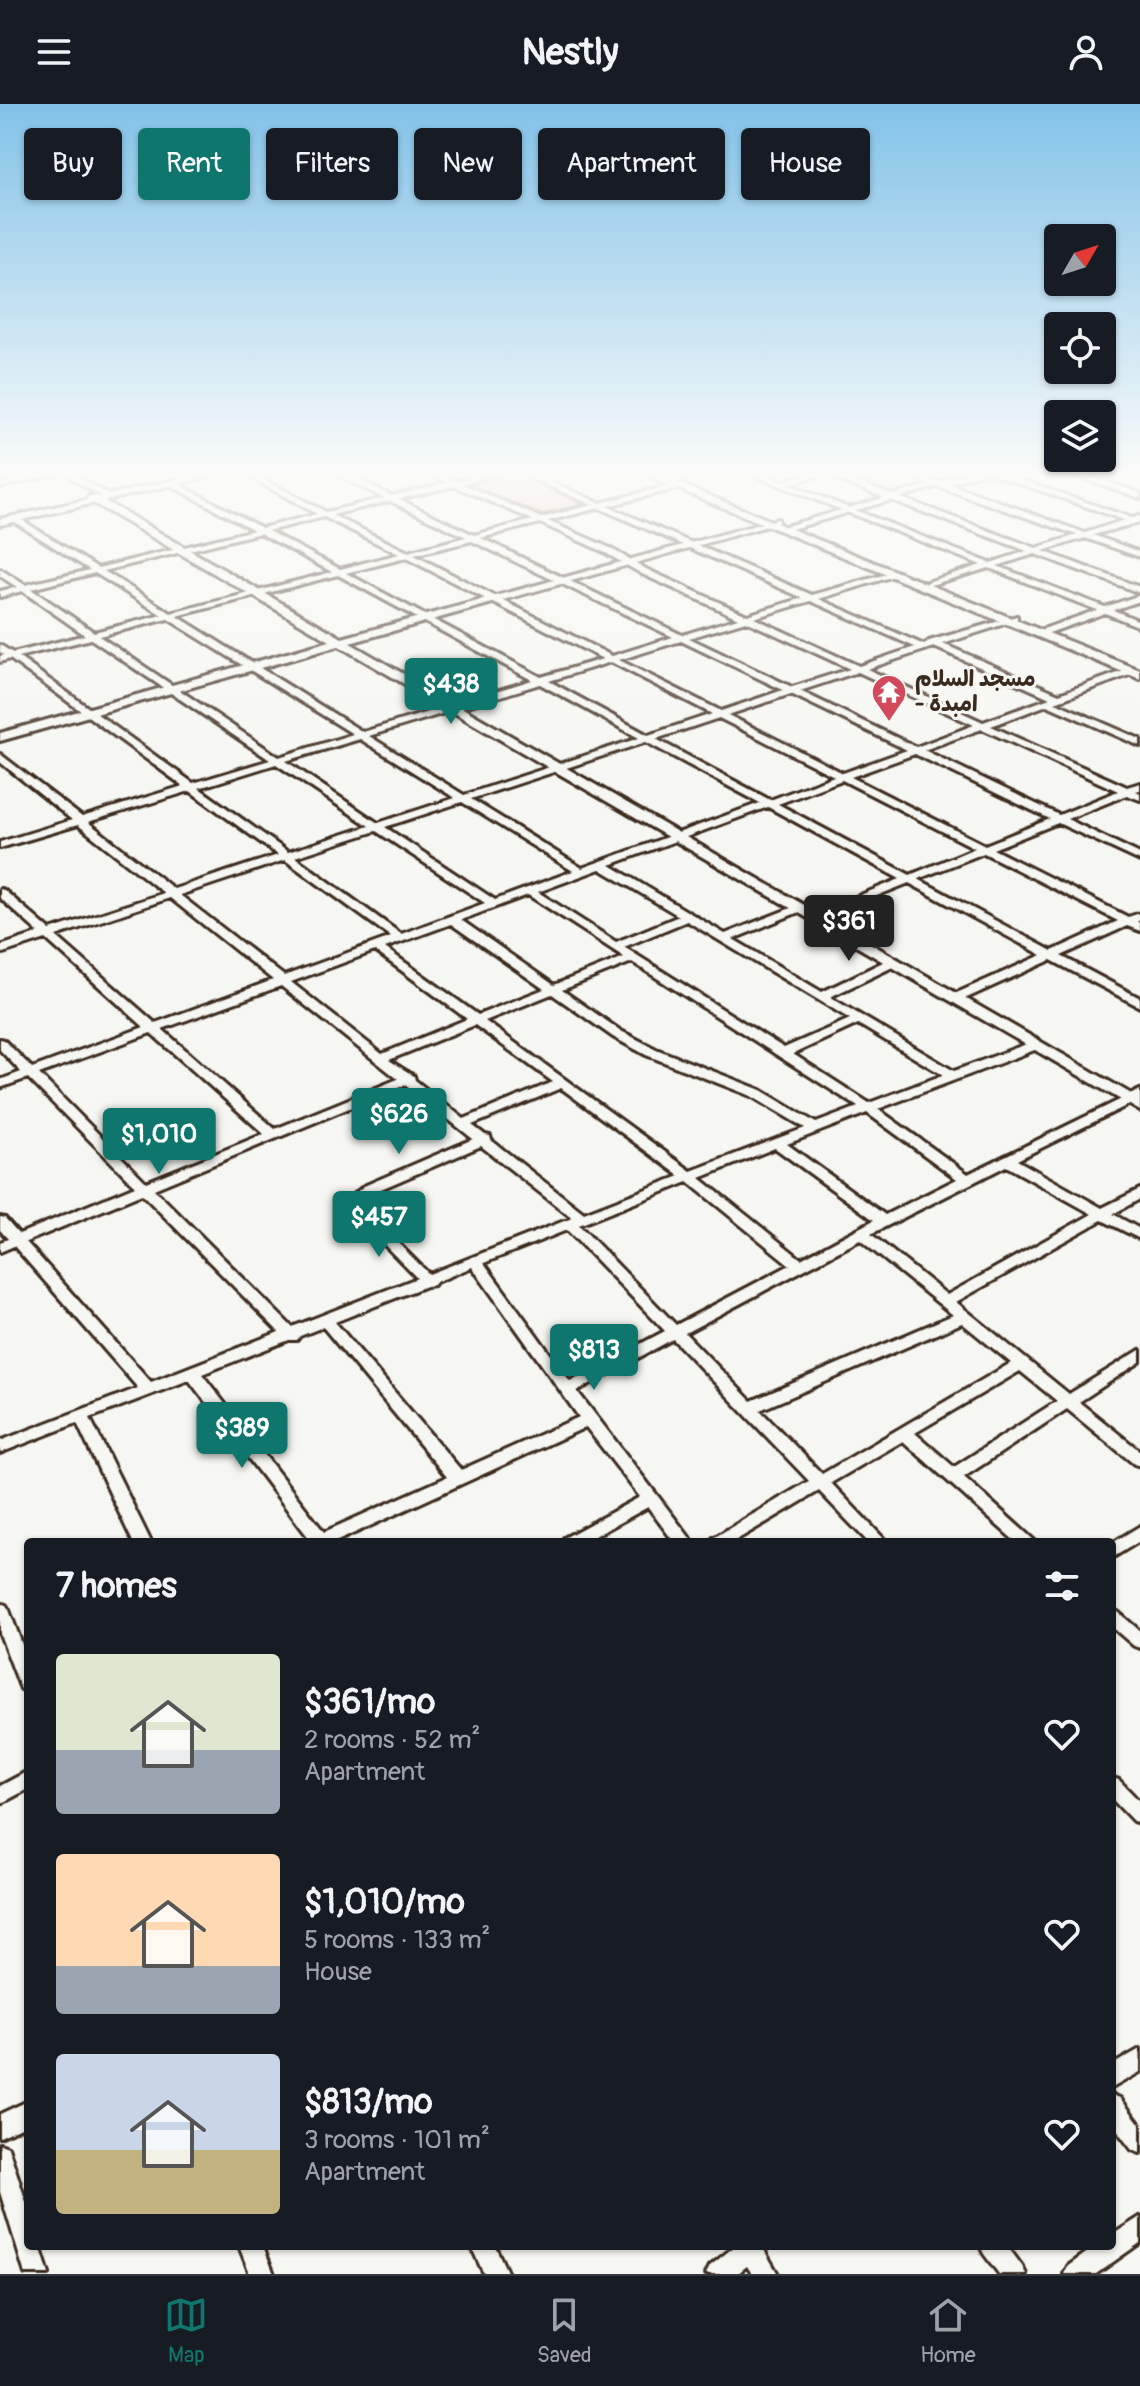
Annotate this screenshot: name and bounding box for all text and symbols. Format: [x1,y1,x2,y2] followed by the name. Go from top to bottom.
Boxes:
[32,30,76,74] icon: menu
[522,30,618,75] text: Nestly
[1064,30,1108,74] icon: person
[24,128,122,200] chip: Buy
[138,128,250,200] chip: Rent
[266,128,398,200] chip: Filters
[414,128,522,200] chip: New
[538,128,725,200] chip: Apartment
[741,128,870,200] chip: House
[1044,224,1116,296] north arrow
[1044,224,1116,472] map controls
[1044,312,1116,384] button: locate
[1044,400,1116,472] button: layers
[404,658,498,726] pin: $438
[915,665,1035,718] place label: مسجد السلام - امبدة
[423,668,479,700] text: $438
[870,673,908,723] temple icon: مسجد السلام - امبدة
[802,895,896,963] pin: $361
[822,905,876,937] text: $361
[352,1088,446,1156] pin: $626
[370,1098,428,1130] text: $626
[94,1108,224,1176] pin: $1,010
[121,1118,197,1150] text: $1,010
[332,1191,426,1259] pin: $457
[350,1201,408,1233] text: $457
[547,1324,641,1392] pin: $813
[568,1334,620,1366] text: $813
[195,1402,289,1470] pin: $389
[214,1412,270,1444] text: $389
[1040,1564,1084,1608] icon: filters
[56,1565,177,1608] text: 7 homes
[304,1681,435,1724] text: $361/mo
[120,1686,216,1782] icon: home
[1040,1712,1084,1756] icon: heart
[304,1724,480,1756] text: 2 rooms · 52 m²
[304,1756,425,1788] text: Apartment
[304,1881,465,1924] text: $1,010/mo
[120,1886,216,1982] icon: home
[1040,1912,1084,1956] icon: heart
[304,1924,490,1956] text: 5 rooms · 133 m²
[304,1956,372,1988] text: House
[304,2081,433,2124] text: $813/mo
[120,2086,216,2182] icon: home
[1040,2112,1084,2156] icon: heart
[304,2124,490,2156] text: 3 rooms · 101 m²
[304,2156,425,2188] text: Apartment
[164,2293,208,2369] tab: Map
[537,2293,592,2369] tab: Saved
[920,2293,976,2369] tab: Home

